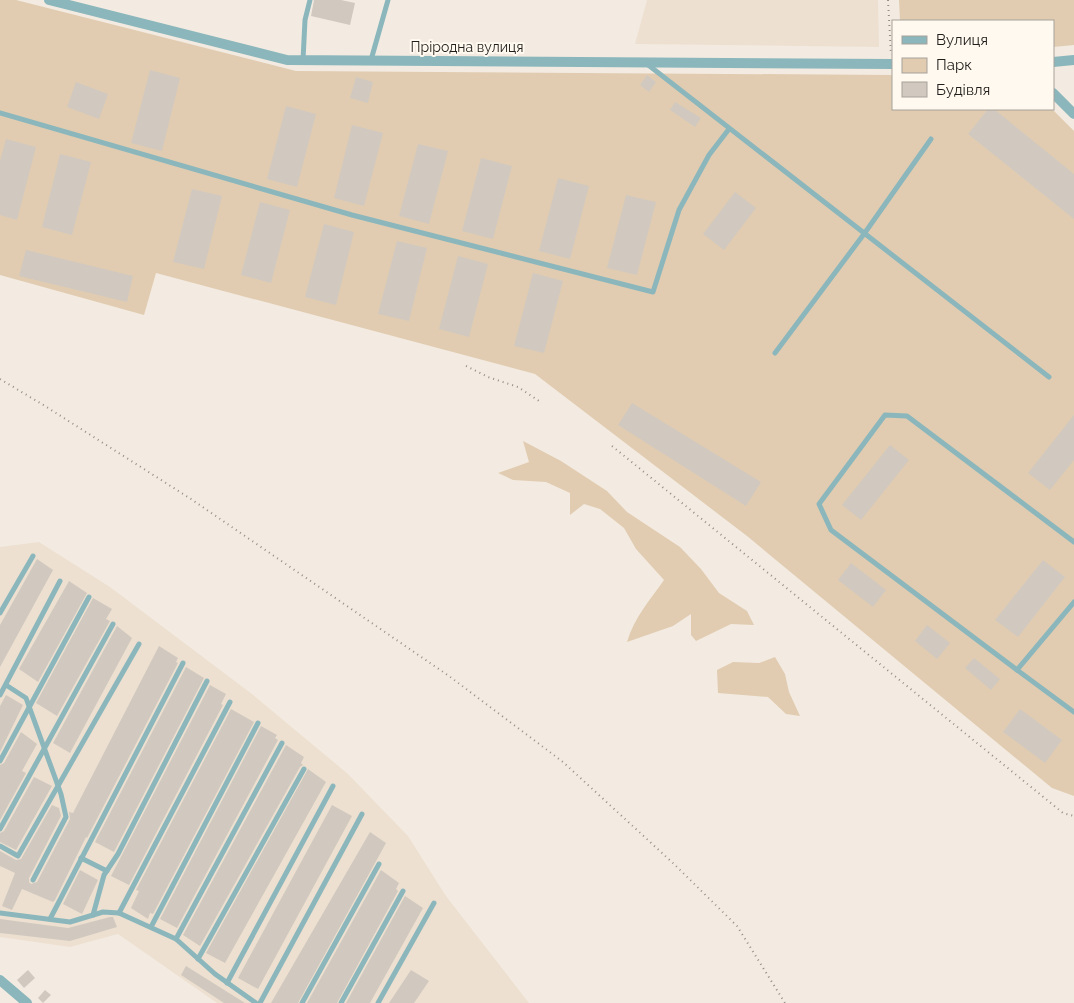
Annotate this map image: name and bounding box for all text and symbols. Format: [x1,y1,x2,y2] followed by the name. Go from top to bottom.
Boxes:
[892,20,1054,110] legend
[936,31,988,49] text: Вулиця
[411,39,523,55] street label: Пріродна вулиця
[936,56,972,74] text: Парк
[936,81,990,99] text: Будівля

